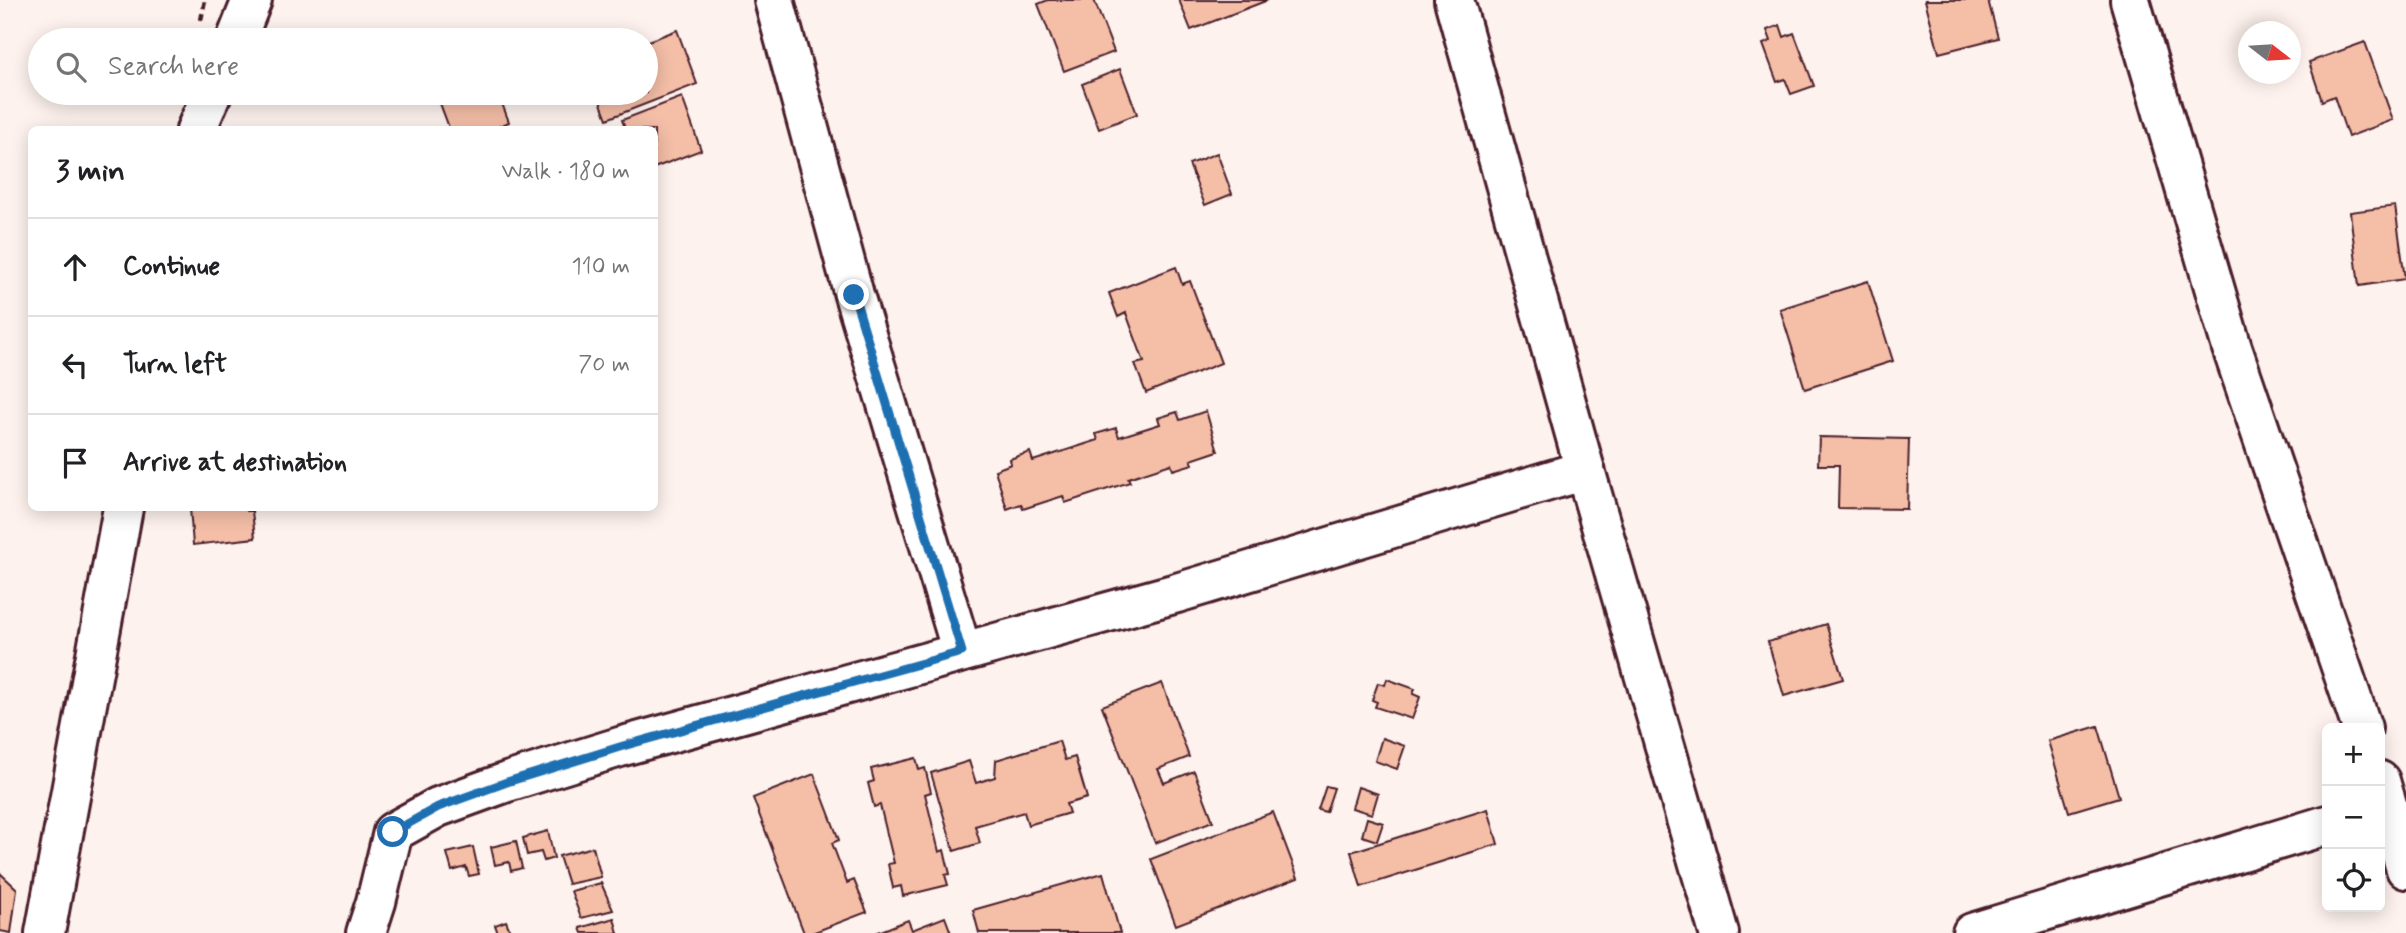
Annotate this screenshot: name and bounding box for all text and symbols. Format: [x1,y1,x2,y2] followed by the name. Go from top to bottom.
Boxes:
[2238,21,2301,84] north arrow
[28,28,658,105] search box
[52,48,90,86] icon: search
[108,50,239,84] text: Search here
[56,152,125,191] text: 3 min
[501,157,630,187] text: Walk · 180 m
[56,248,94,286] icon: ahead
[123,250,220,284] text: Continue
[571,252,630,282] text: 110 m
[838,279,869,310] route end
[56,346,94,384] icon: left
[123,348,227,382] text: Turn left
[578,350,630,380] text: 70 m
[56,444,94,482] icon: arrive
[123,446,347,480] text: Arrive at destination
[2322,723,2385,912] map controls
[2322,723,2385,786] button: +
[2322,786,2385,849] button: −
[377,816,408,847] route start
[2322,849,2385,912] button: locate

